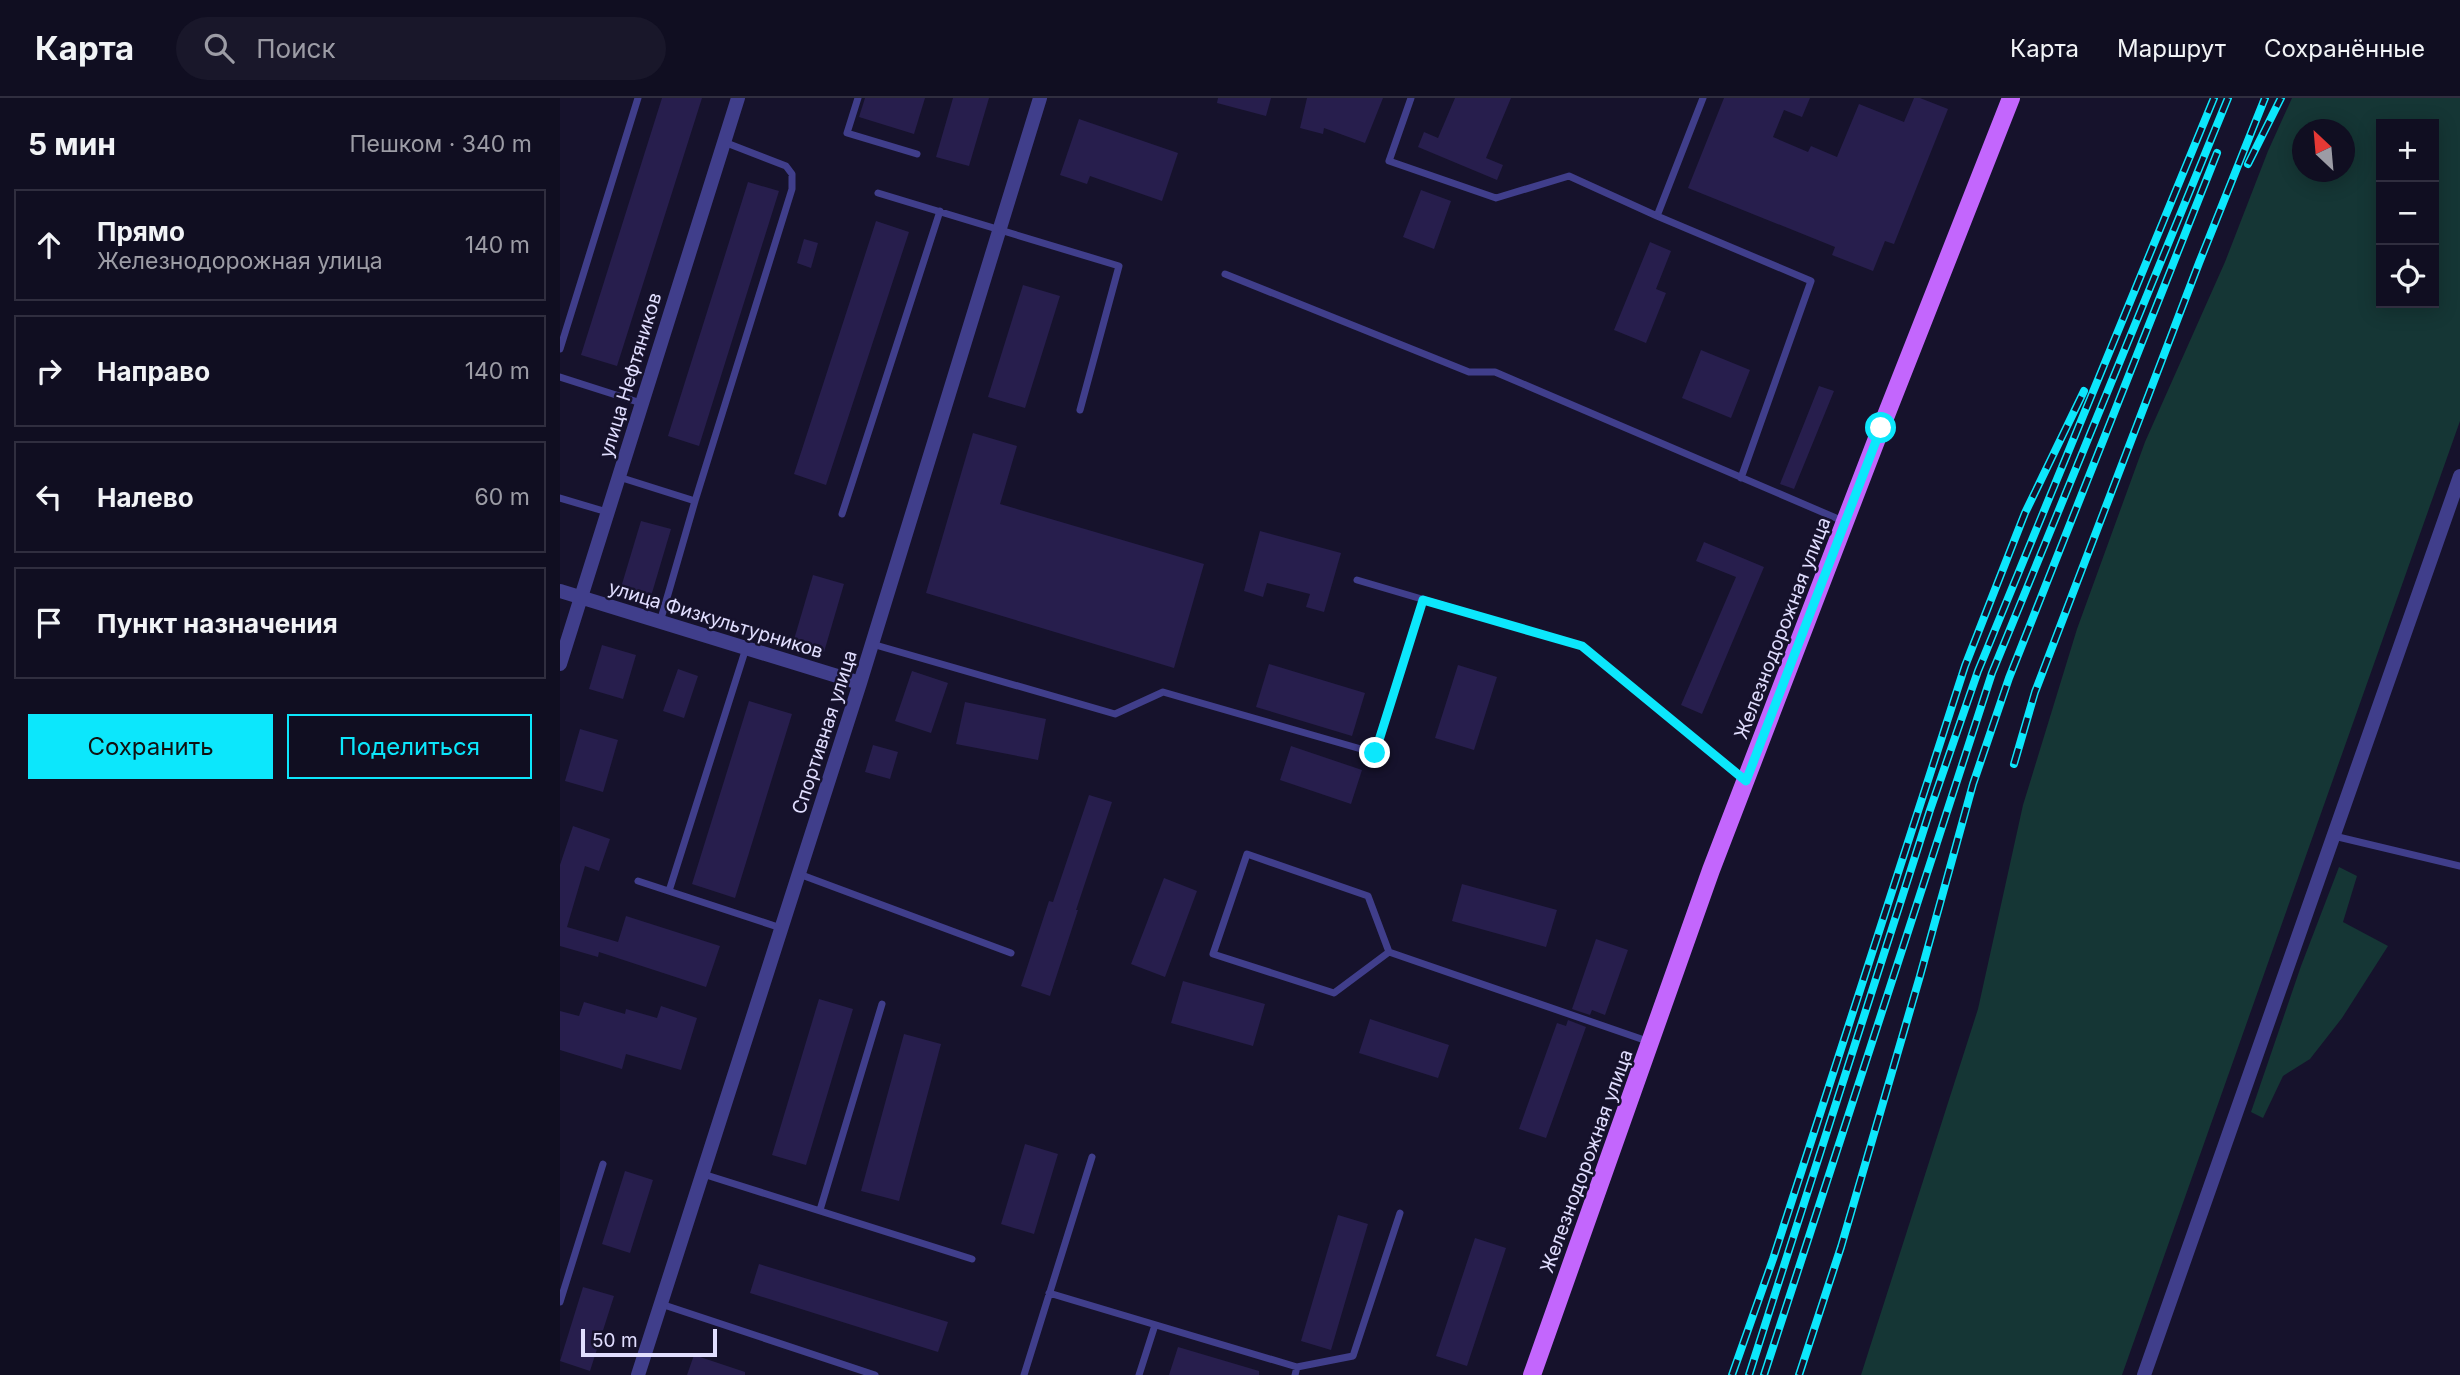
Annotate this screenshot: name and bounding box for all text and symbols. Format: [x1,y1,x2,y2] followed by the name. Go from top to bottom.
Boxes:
[176,17,666,80] search box
[35,28,134,68] text: Карта
[200,29,238,67] icon: search
[256,33,335,64] text: Поиск
[2010,34,2079,63] text: Карта
[2117,34,2226,63] text: Маршрут
[2264,34,2425,63] text: Сохранённые
[2292,119,2355,182] north arrow
[2376,119,2439,308] map controls
[2376,119,2439,182] button: +
[28,126,116,162] text: 5 мин
[349,130,532,158] text: Пешком · 340 m
[2376,182,2439,245] button: −
[97,216,185,247] text: Прямо
[30,226,68,264] icon: ahead
[465,231,530,259] text: 140 m
[2376,245,2439,308] button: locate
[97,247,383,275] text: Железнодорожная улица
[594,290,667,461] street label: улица Нефтяников
[30,352,68,390] icon: right
[97,356,210,387] text: Направо
[465,357,530,385] text: 140 m
[1865,412,1896,443] route start
[30,478,68,516] icon: left
[97,482,194,513] text: Налево
[475,483,530,511] text: 60 m
[1729,514,1835,742] street label: Железнодорожная улица
[606,576,826,663] street label: улица Физкультурников
[30,604,68,642] icon: arrive
[97,608,338,639] text: Пункт назначения
[787,647,862,817] street label: Спортивная улица
[28,714,273,779] button: Сохранить
[287,714,532,779] button: Поделиться
[1359,737,1390,768] route end
[1535,1046,1638,1276] street label: Железнодорожная улица
[581,1326,718,1358] scale bar
[592,1329,638,1352] text: 50 m

